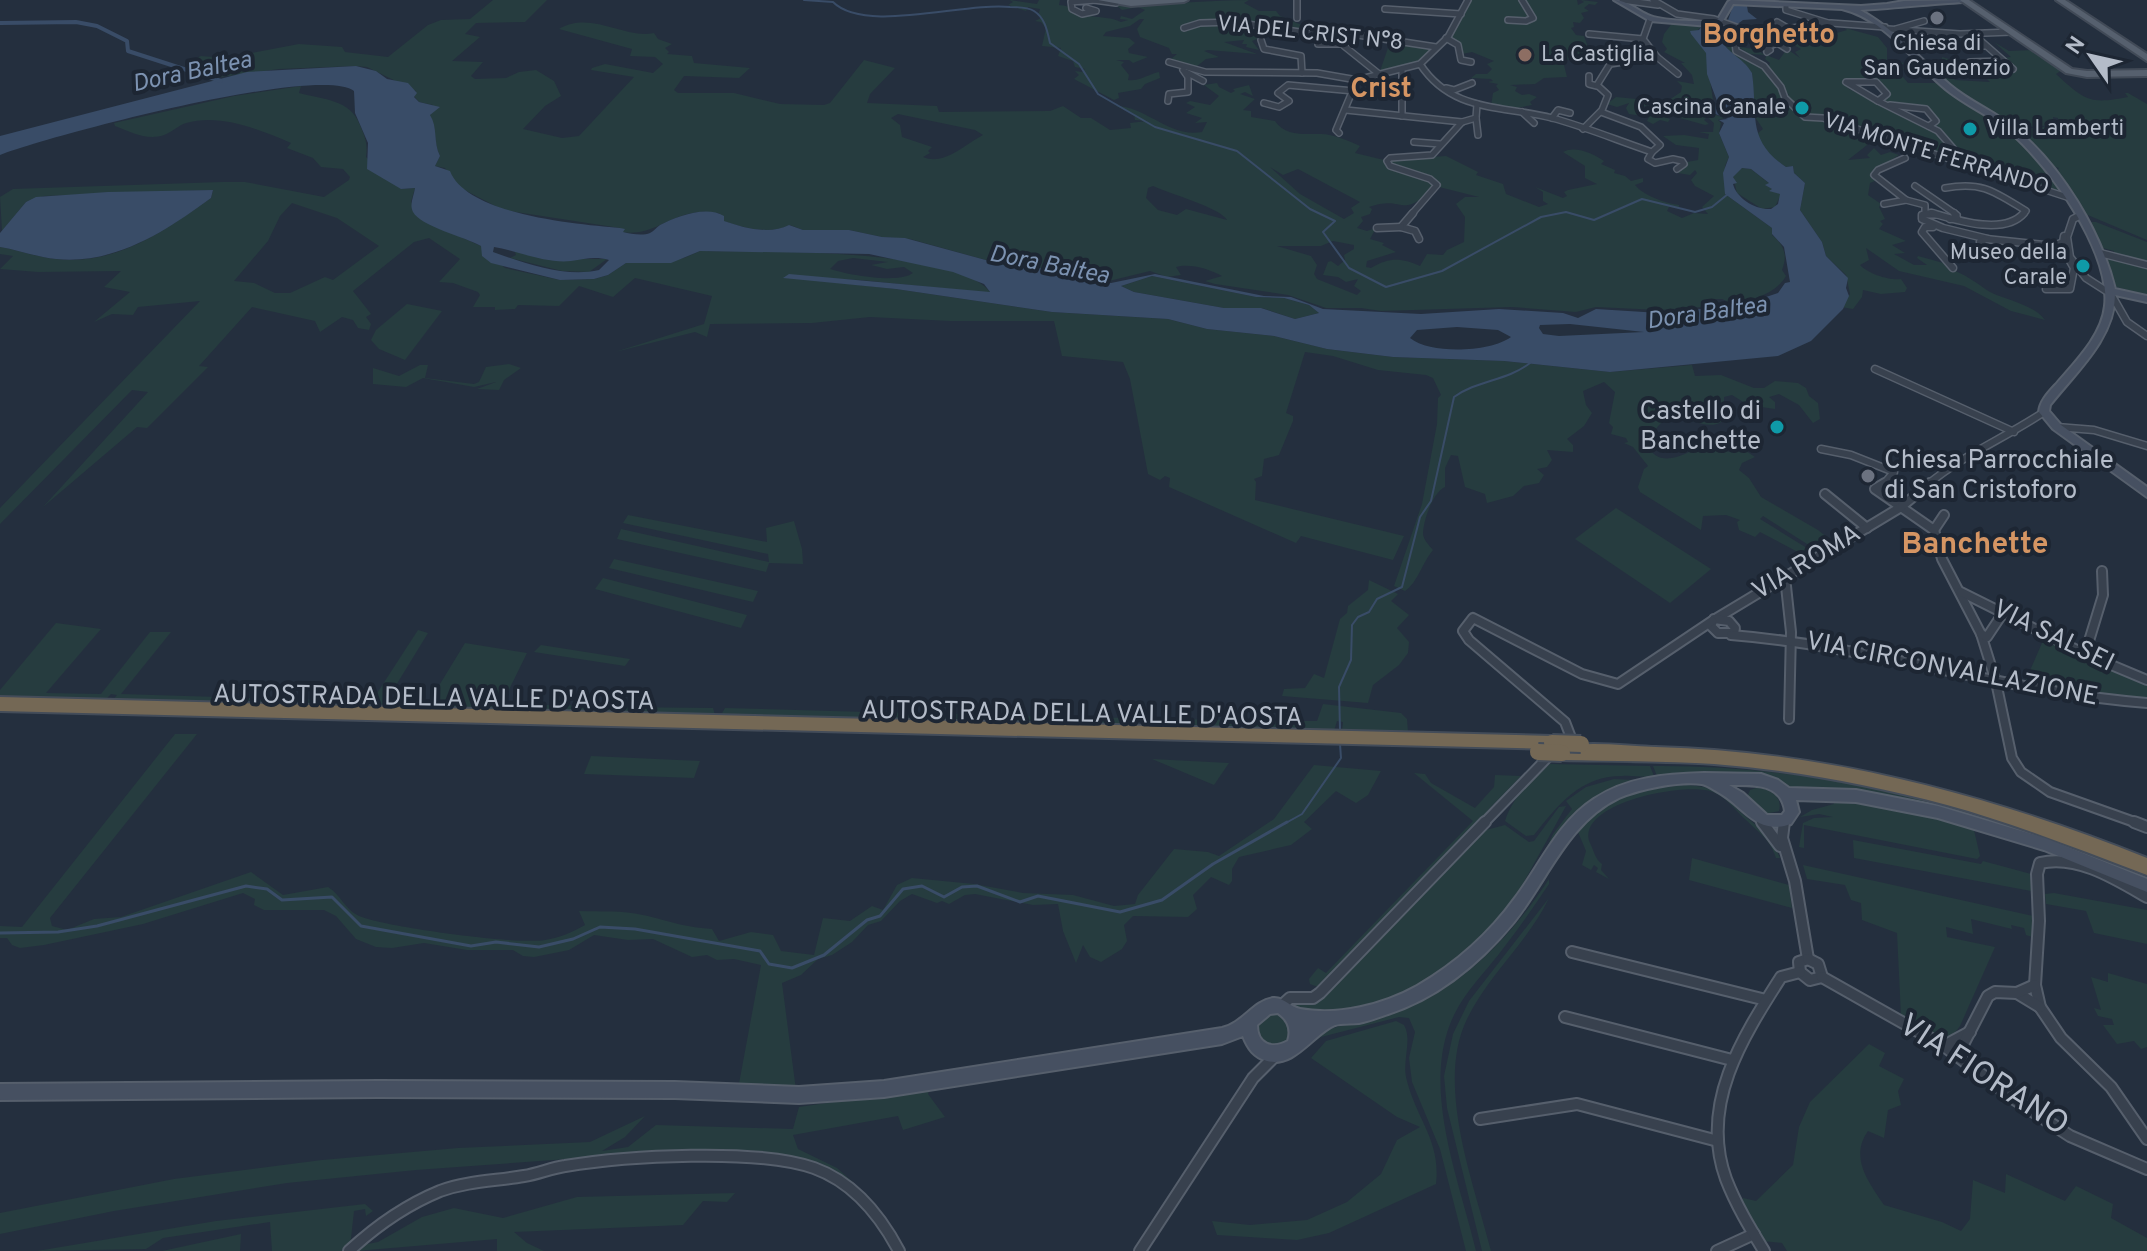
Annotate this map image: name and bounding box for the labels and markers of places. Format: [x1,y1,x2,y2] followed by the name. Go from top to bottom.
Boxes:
[1928,9,1946,27] marker: Chiesa di San Gaudenzio
[1863,31,2011,83] place label: Chiesa di San Gaudenzio
[1541,42,1655,69] place label: La Castiglia
[1516,46,1534,64] marker: La Castiglia
[1637,95,1786,122] place label: Cascina Canale
[1793,99,1811,117] marker: Cascina Canale
[1986,116,2124,143] place label: Villa Lamberti
[1961,120,1979,138] marker: Villa Lamberti
[1950,240,2067,292] place label: Museo della Carale
[2074,257,2092,275] marker: Museo della Carale
[1640,396,1761,459] place label: Castello di Banchette
[1768,418,1786,436] marker: Castello di Banchette
[1884,445,2114,508] place label: Chiesa Parrocchiale di San Cristoforo
[1859,467,1877,485] marker: Chiesa Parrocchiale di San Cristoforo

